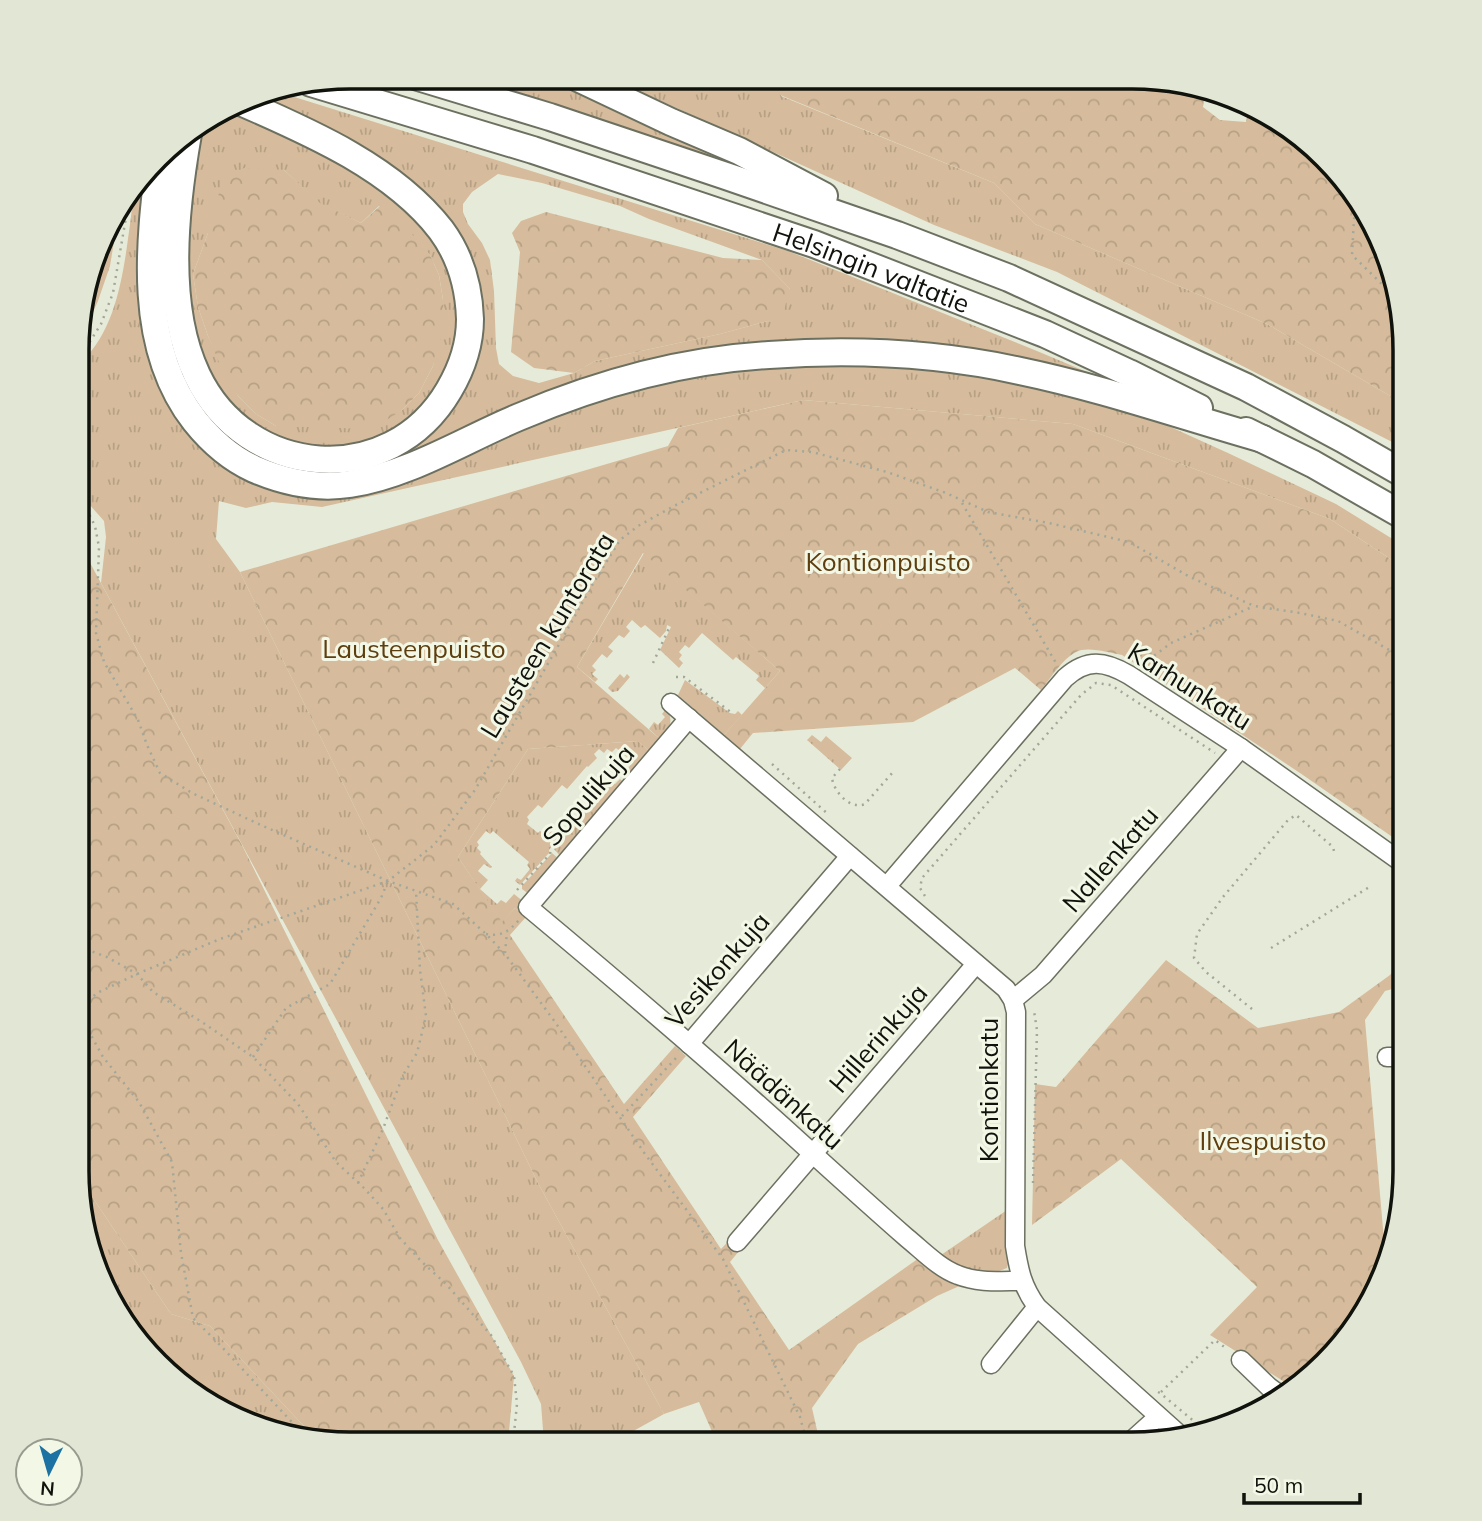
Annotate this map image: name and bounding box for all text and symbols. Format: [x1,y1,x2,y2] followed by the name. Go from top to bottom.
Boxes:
[769,215,975,320] street label: Helsingin valtatie
[473,526,621,744] street label: Lausteen kuntorata
[805,545,971,578] park label: Kontionpuisto
[322,632,506,665] park label: Lausteenpuisto
[1122,635,1258,737] street label: Karhunkatu
[535,737,641,853] street label: Sopulikuja
[1055,799,1165,919] street label: Nallenkatu
[658,905,776,1035] street label: Vesikonkuja
[822,977,934,1099] street label: Hillerinkuja
[972,1018,1005,1162] street label: Kontionkatu
[717,1032,851,1156] street label: Näädänkatu
[1200,1124,1326,1157] park label: Ilvespuisto
[14,1437,84,1507] north arrow
[1244,1462,1360,1506] scale bar
[1254,1472,1303,1498] text: 50 m
[39,1476,56,1502] text: N

